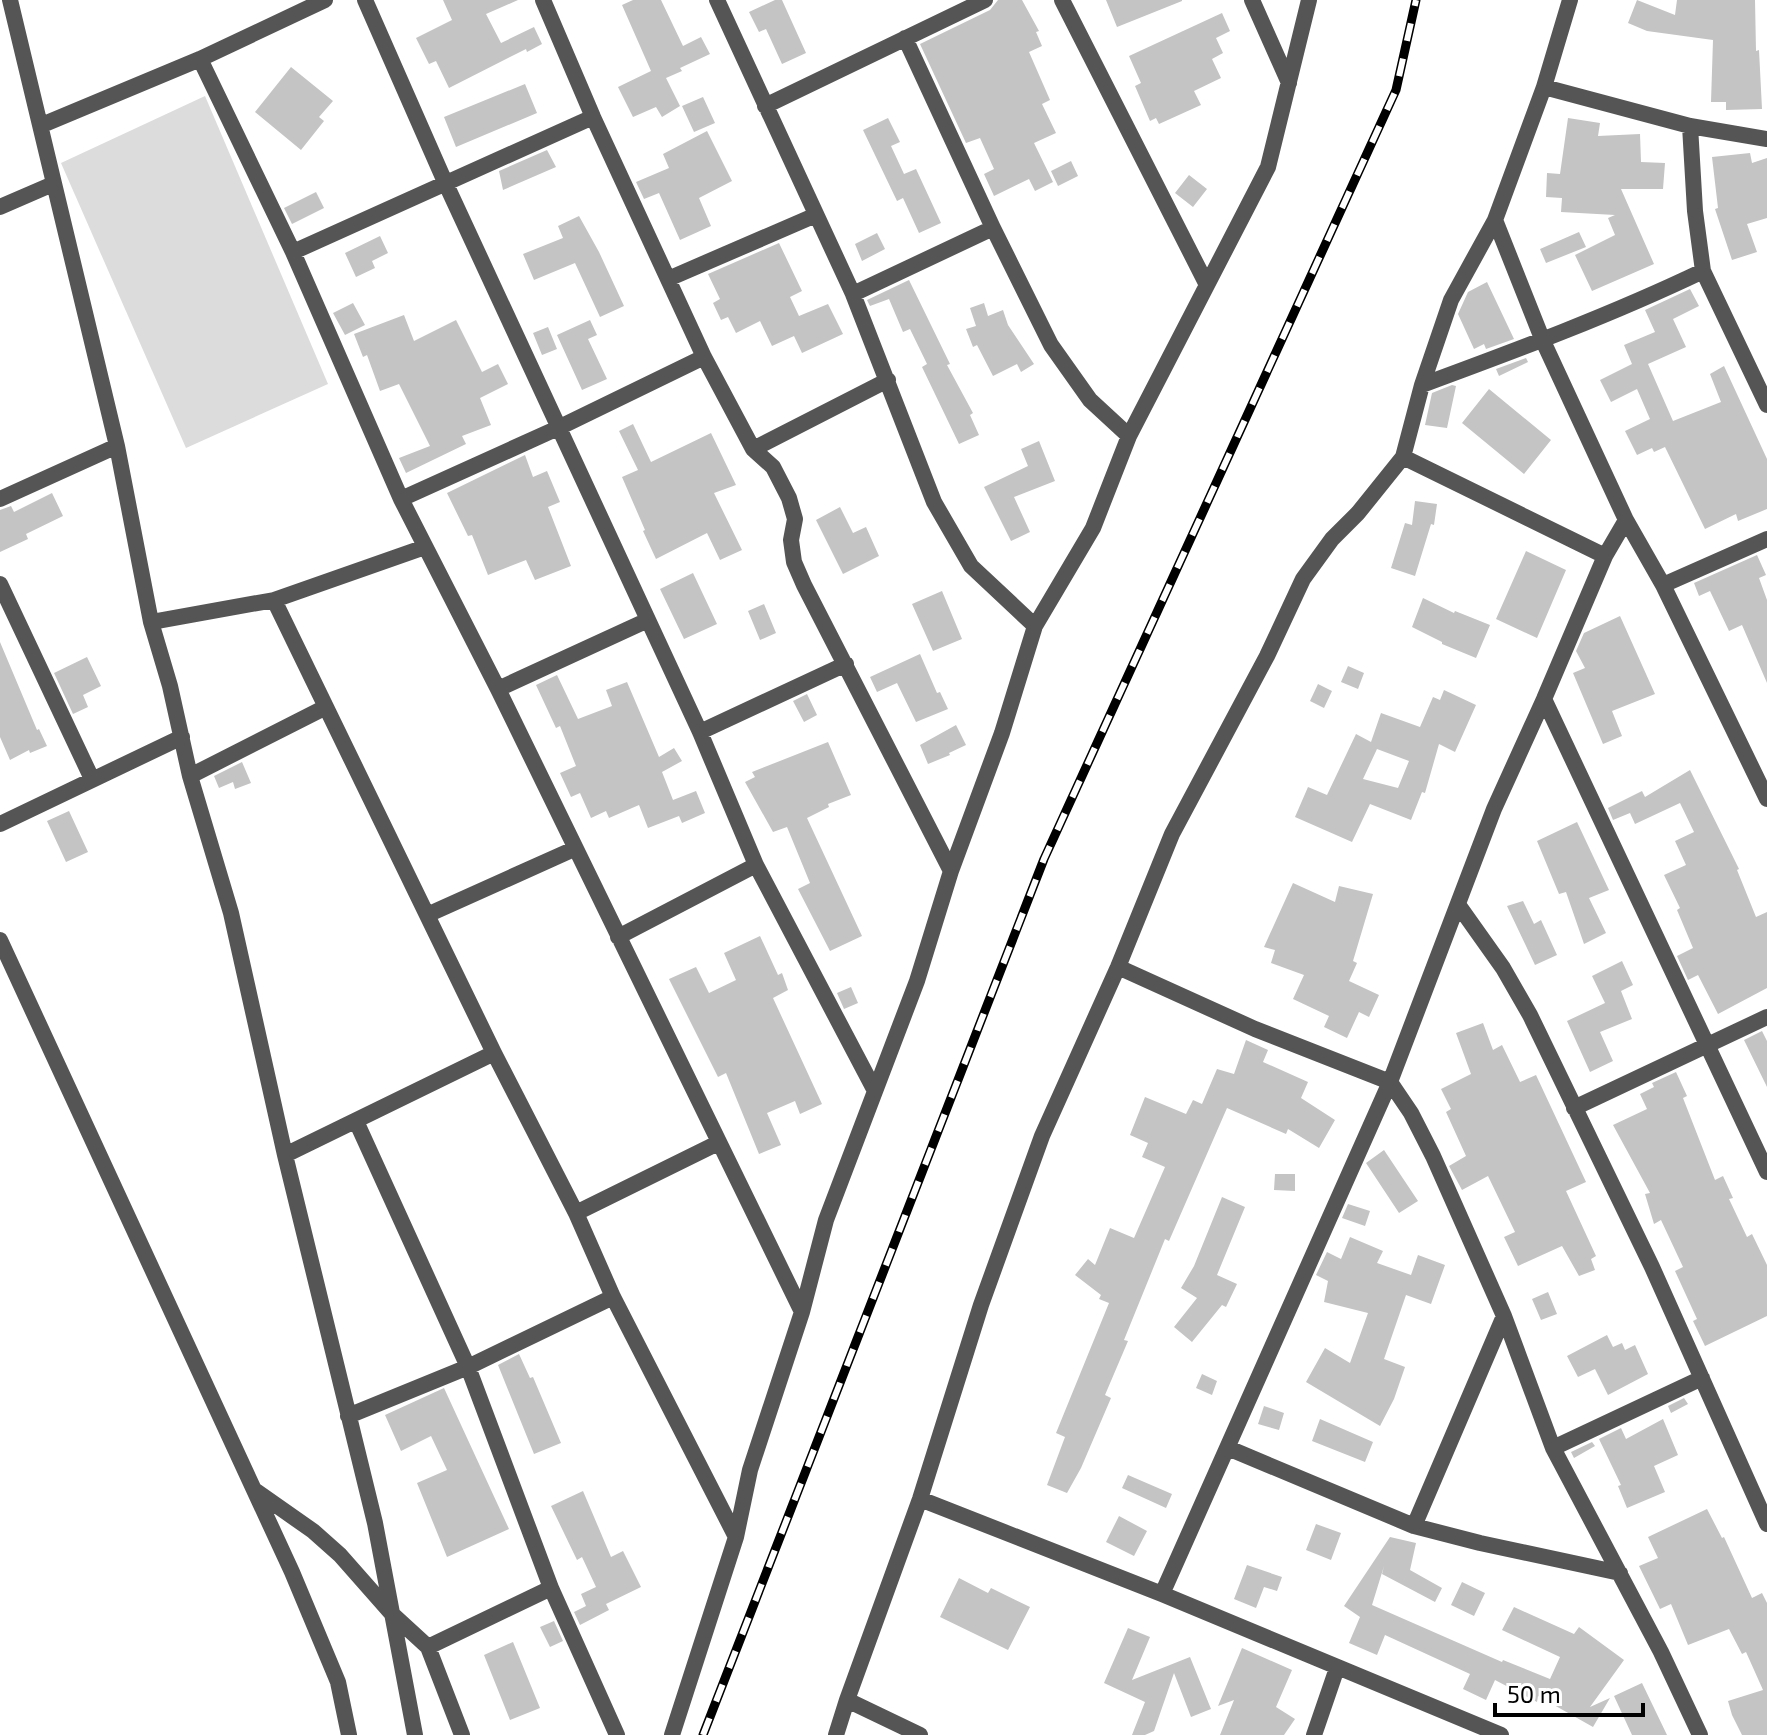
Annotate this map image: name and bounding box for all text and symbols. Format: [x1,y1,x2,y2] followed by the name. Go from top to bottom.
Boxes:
[1495,1667,1643,1717] scale bar
[1507,1679,1561,1708] text: 50 m

